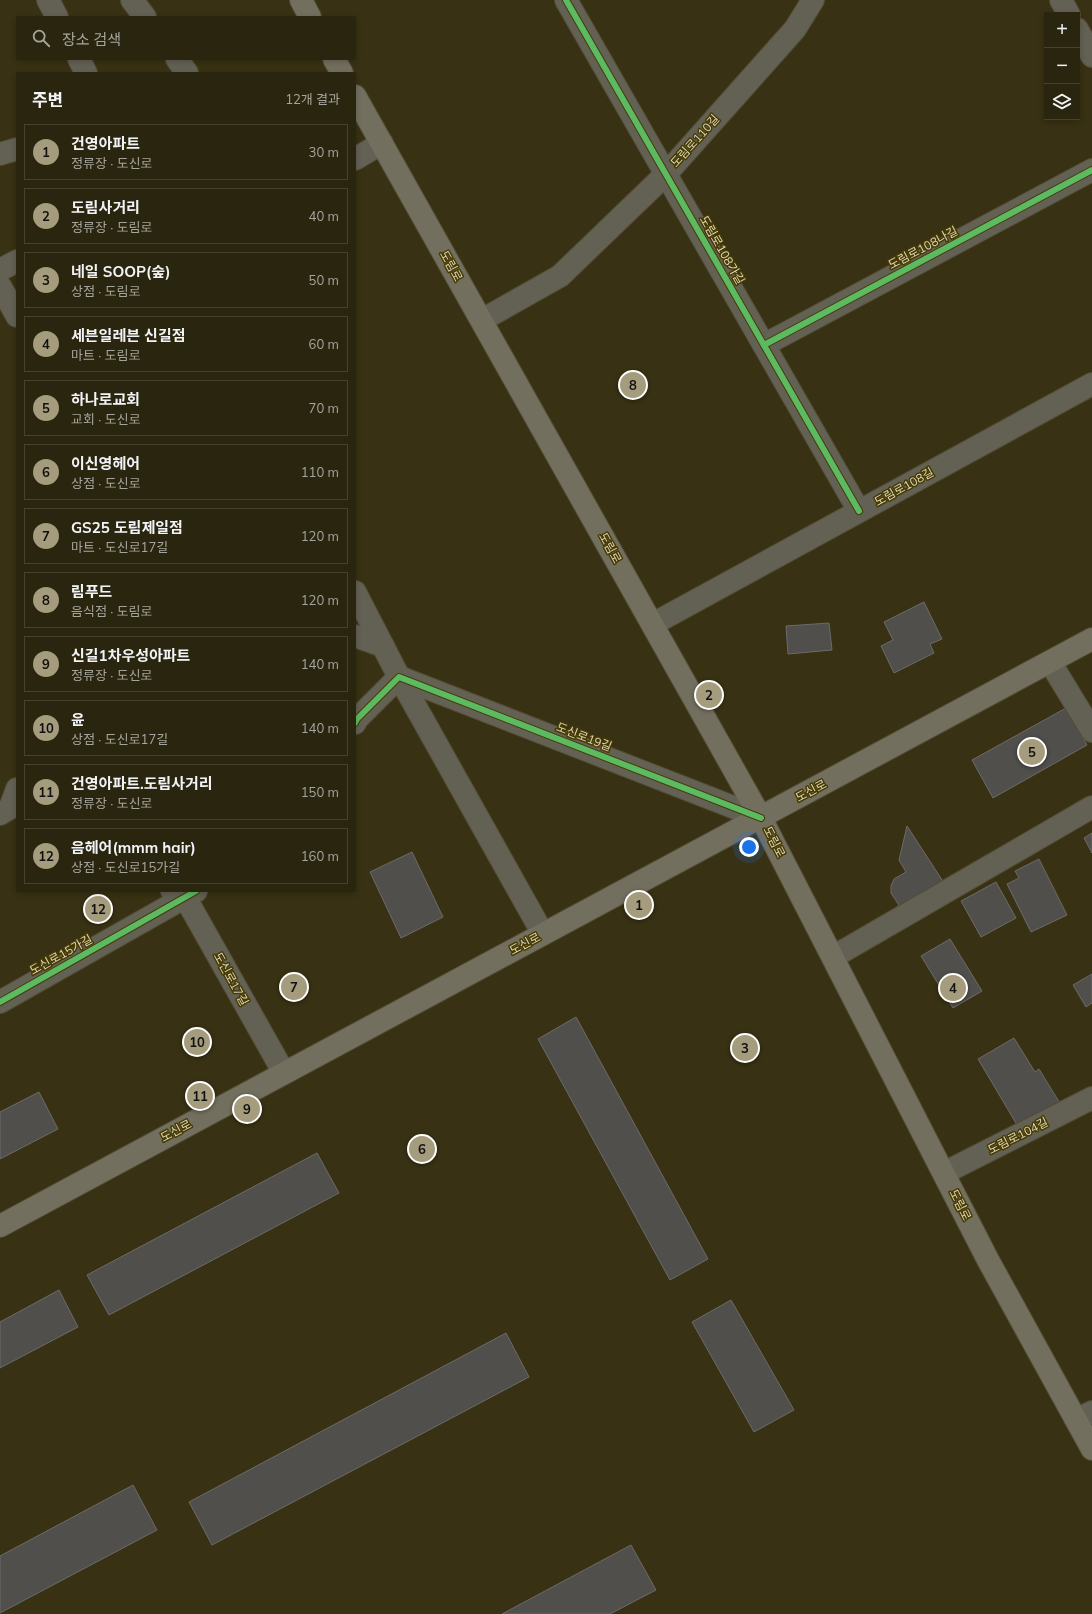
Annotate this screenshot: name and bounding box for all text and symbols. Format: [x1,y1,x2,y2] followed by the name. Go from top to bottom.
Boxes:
[1044,12,1080,120] map controls
[1044,12,1080,48] button: +
[16,16,356,60] search box
[30,27,52,49] icon: search
[62,30,121,49] text: 장소 검색
[1044,48,1080,84] button: −
[1044,84,1080,120] button: layers
[32,89,63,110] text: 주변
[285,91,340,107] text: 12개 결과
[667,111,722,170] street label: 도림로110길
[71,134,140,153] text: 건영아파트
[42,144,50,160] text: 1
[309,144,339,160] text: 30 m
[71,155,153,171] text: 정류장 · 도신로
[71,198,140,217] text: 도림사거리
[42,208,50,224] text: 2
[309,208,339,224] text: 40 m
[697,213,748,287] street label: 도림로108가길
[71,219,153,235] text: 정류장 · 도림로
[885,223,960,272] street label: 도림로108나길
[437,248,466,284] street label: 도림로
[71,262,170,281] text: 네일 SOOP(숲)
[42,272,50,288] text: 3
[309,272,339,288] text: 50 m
[71,283,141,299] text: 상점 · 도림로
[71,326,186,345] text: 세븐일레븐 신길점
[42,336,50,352] text: 4
[309,336,339,352] text: 60 m
[71,347,141,363] text: 마트 · 도림로
[620,370,646,400] pin: 8
[71,390,140,409] text: 하나로교회
[42,400,50,416] text: 5
[309,400,339,416] text: 70 m
[71,411,141,427] text: 교회 · 도신로
[71,454,140,473] text: 이신영헤어
[42,464,50,480] text: 6
[301,464,339,480] text: 110 m
[871,464,936,509] street label: 도림로108길
[71,475,141,491] text: 상점 · 도신로
[71,518,183,537] text: GS25 도림제일점
[42,528,50,544] text: 7
[301,528,339,544] text: 120 m
[596,530,625,566] street label: 도림로
[71,539,168,555] text: 마트 · 도신로17길
[71,582,112,601] text: 림푸드
[42,592,50,608] text: 8
[301,592,339,608] text: 120 m
[71,603,153,619] text: 음식점 · 도림로
[71,646,190,665] text: 신길1차우성아파트
[42,656,50,672] text: 9
[301,656,339,672] text: 140 m
[71,667,153,683] text: 정류장 · 도신로
[696,680,722,710] pin: 2
[71,710,85,729] text: 윤
[554,719,614,754] street label: 도신로19길
[38,720,54,736] text: 10
[301,720,339,736] text: 140 m
[71,731,168,747] text: 상점 · 도신로17길
[1019,737,1045,767] pin: 5
[71,774,213,793] text: 건영아파트.도림사거리
[793,776,829,805] street label: 도신로
[38,784,54,800] text: 11
[301,784,339,800] text: 150 m
[71,795,153,811] text: 정류장 · 도신로
[760,824,789,860] street label: 도림로
[739,837,759,857] your location
[71,838,196,857] text: 음헤어(mmm hair)
[38,848,54,864] text: 12
[301,848,339,864] text: 160 m
[71,859,180,875] text: 상점 · 도신로15가길
[626,890,652,920] pin: 1
[85,894,111,924] pin: 12
[507,929,543,958] street label: 도신로
[27,931,95,978] street label: 도신로15가길
[211,950,252,1008] street label: 도신로17길
[281,972,307,1002] pin: 7
[940,973,966,1003] pin: 4
[184,1027,210,1057] pin: 10
[732,1033,758,1063] pin: 3
[187,1081,213,1111] pin: 11
[234,1094,260,1124] pin: 9
[985,1114,1050,1157] street label: 도림로104길
[158,1116,194,1145] street label: 도신로
[409,1134,435,1164] pin: 6
[946,1187,975,1223] street label: 도림로

